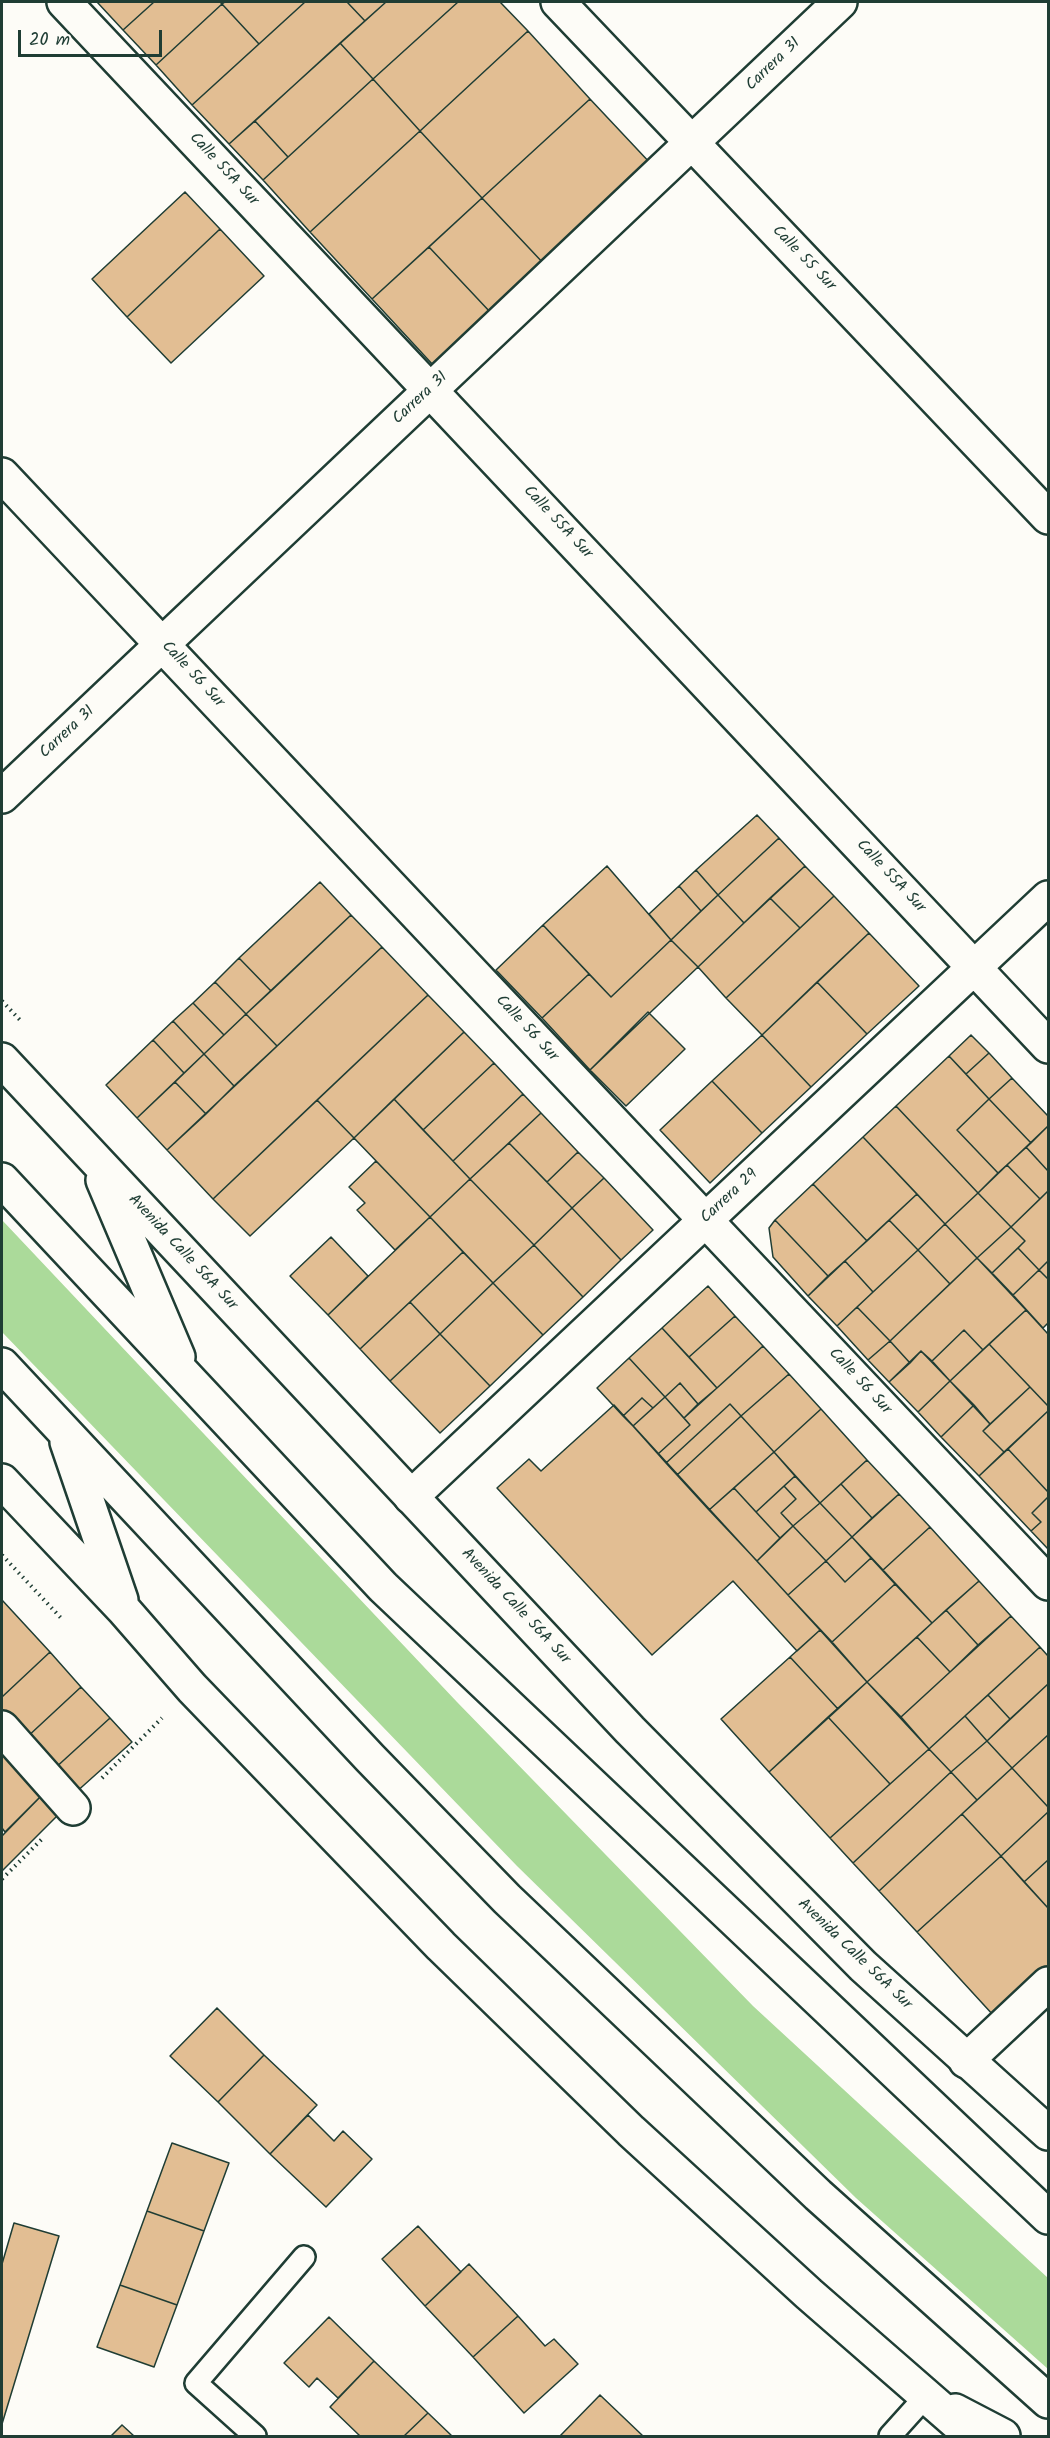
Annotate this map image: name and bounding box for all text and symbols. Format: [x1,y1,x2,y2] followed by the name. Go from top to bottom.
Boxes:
[21,18,165,56] scale bar
[29,26,70,55] text: 20 m
[743,34,805,96] street label: Carrera 31
[184,129,262,211] street label: Calle 55A Sur
[767,222,839,296] street label: Calle 55 Sur
[389,369,453,429] street label: Carrera 31
[518,482,596,564] street label: Calle 55A Sur
[156,638,228,712] street label: Calle 56 Sur
[36,703,100,763] street label: Carrera 31
[851,836,929,918] street label: Calle 55A Sur
[490,992,562,1066] street label: Calle 56 Sur
[697,1166,763,1228] street label: Carrera 29
[123,1191,241,1315] street label: Avenida Calle 56A Sur
[823,1345,895,1419] street label: Calle 56 Sur
[456,1545,574,1669] street label: Avenida Calle 56A Sur
[793,1895,915,2015] street label: Avenida Calle 56A Sur

